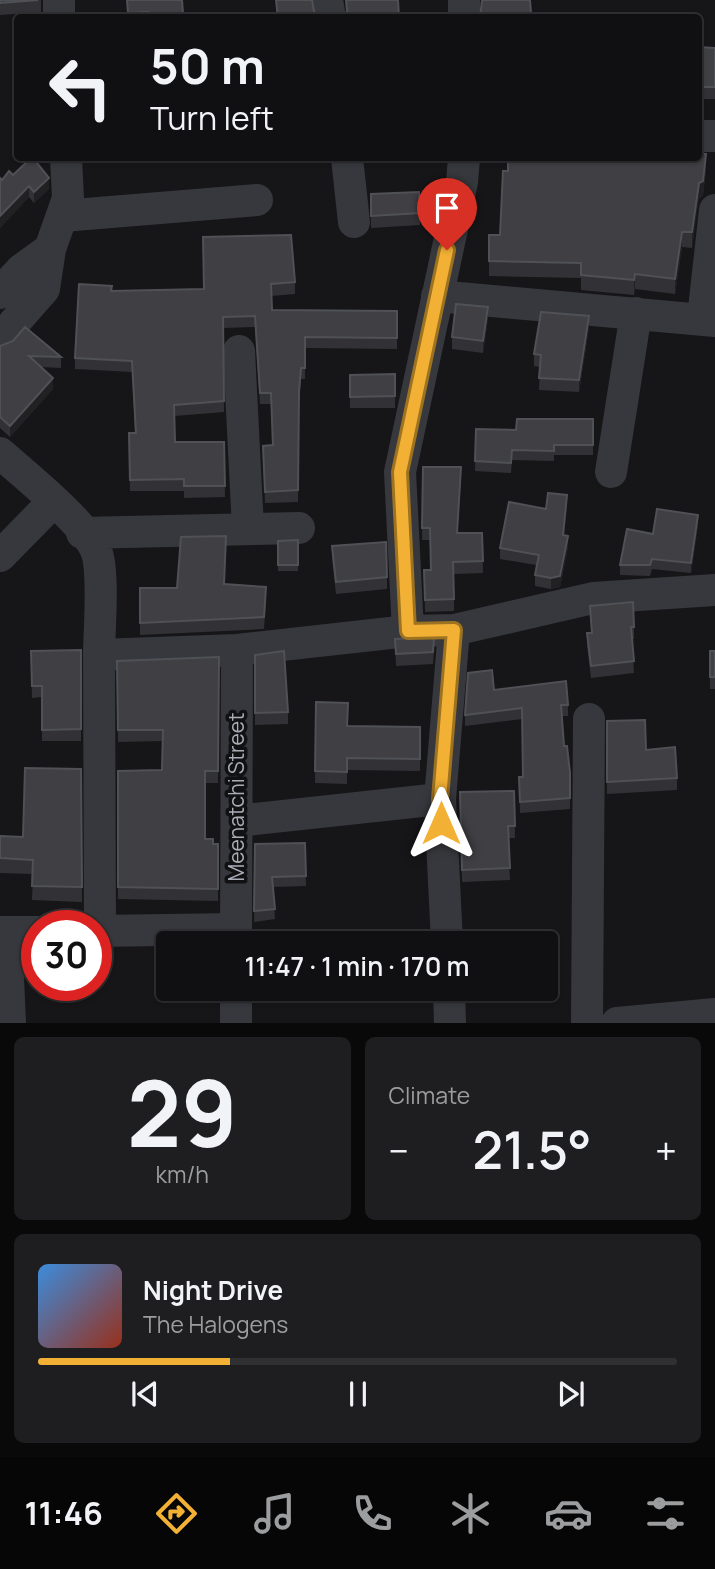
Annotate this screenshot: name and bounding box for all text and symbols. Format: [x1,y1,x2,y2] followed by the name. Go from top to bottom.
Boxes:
[150,32,265,99] text: 50 m
[35,42,126,133] icon: left
[150,96,274,140] text: Turn left
[417,178,477,250] pin
[428,189,466,227] icon: arrive
[222,713,250,881] street label: Meenatchi Street
[404,786,478,860] position arrow
[21,910,112,1001] speed limit sign: 30
[244,948,470,984] text: 11:47 · 1 min · 170 m
[127,1050,238,1174] text: 29
[389,1079,470,1111] text: Climate
[473,1114,592,1185] text: 21.5°
[389,1124,409,1176] text: −
[655,1124,677,1176] text: +
[156,1158,209,1190] text: km/h
[143,1272,283,1308] text: Night Drive
[143,1308,288,1340] text: The Halogens
[126,1375,164,1413] icon: previous
[339,1375,377,1413] icon: pause
[552,1375,590,1413] icon: next
[152,1489,201,1538] icon: directions
[250,1489,299,1538] icon: music
[348,1489,397,1538] icon: phone
[446,1489,495,1538] icon: climate
[544,1489,593,1538] icon: car
[641,1489,690,1538] icon: filters
[24,1491,103,1535] text: 11:46

